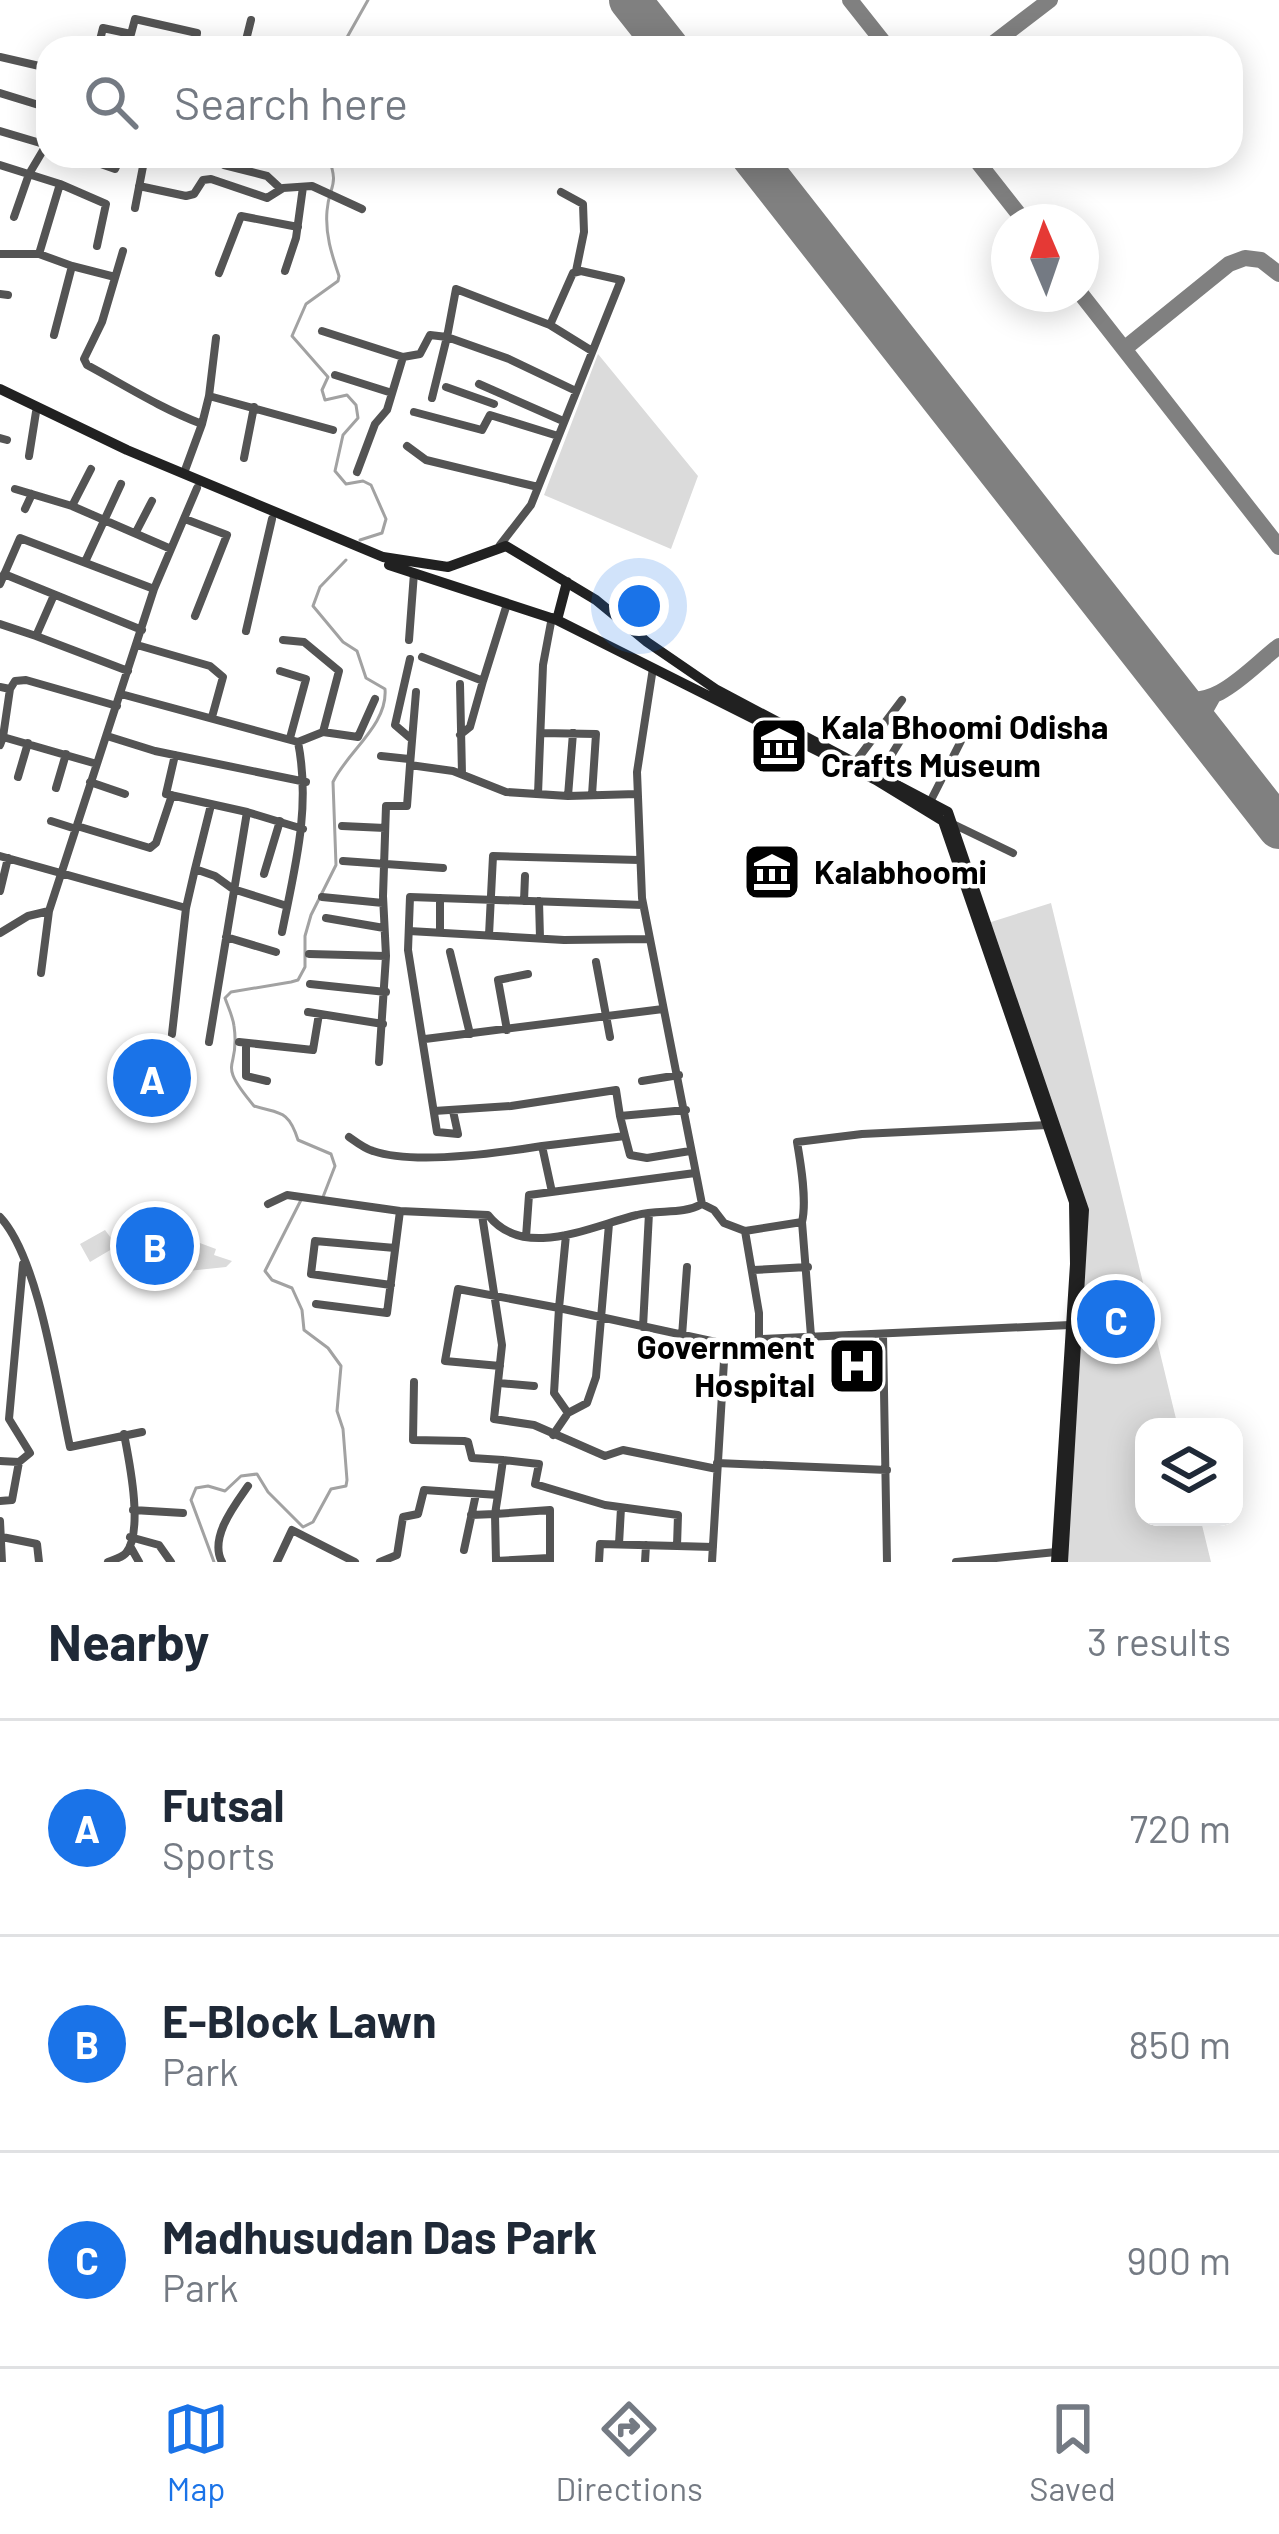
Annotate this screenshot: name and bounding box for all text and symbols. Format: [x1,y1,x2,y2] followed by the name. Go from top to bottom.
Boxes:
[36,36,1243,168] search box
[78,69,144,135] icon: search
[174,75,408,129] text: Search here
[991,204,1099,312] north arrow
[609,576,669,636] your location
[821,706,1109,784] place label: Kala Bhoomi Odisha Crafts Museum
[748,715,810,777] museum icon: Kala Bhoomi Odisha Crafts Museum
[741,841,803,903] museum icon: Kalabhoomi
[814,851,987,891] place label: Kalabhoomi
[113,1033,191,1123] pin: A
[116,1201,194,1291] pin: B
[1077,1274,1155,1364] pin: C
[637,1326,815,1404] place label: Government Hospital
[826,1335,888,1397] hospital icon: Government Hospital
[1135,1418,1243,1526] map controls
[1135,1418,1243,1526] button: layers
[48,1610,209,1671] text: Nearby
[1087,1617,1231,1664] text: 3 results
[162,1777,285,1831] text: Futsal
[74,1804,100,1851] text: A
[1130,1804,1231,1851] text: 720 m
[162,1831,275,1878] text: Sports
[162,1993,437,2047] text: E-Block Lawn
[75,2020,99,2067] text: B
[1129,2020,1231,2067] text: 850 m
[162,2047,239,2094] text: Park
[162,2209,597,2263] text: Madhusudan Das Park
[75,2236,99,2283] text: C
[1127,2236,1231,2283] text: 900 m
[162,2263,239,2310] text: Park
[163,2396,229,2508] tab: Map
[555,2396,703,2508] tab: Directions
[1029,2396,1116,2508] tab: Saved

